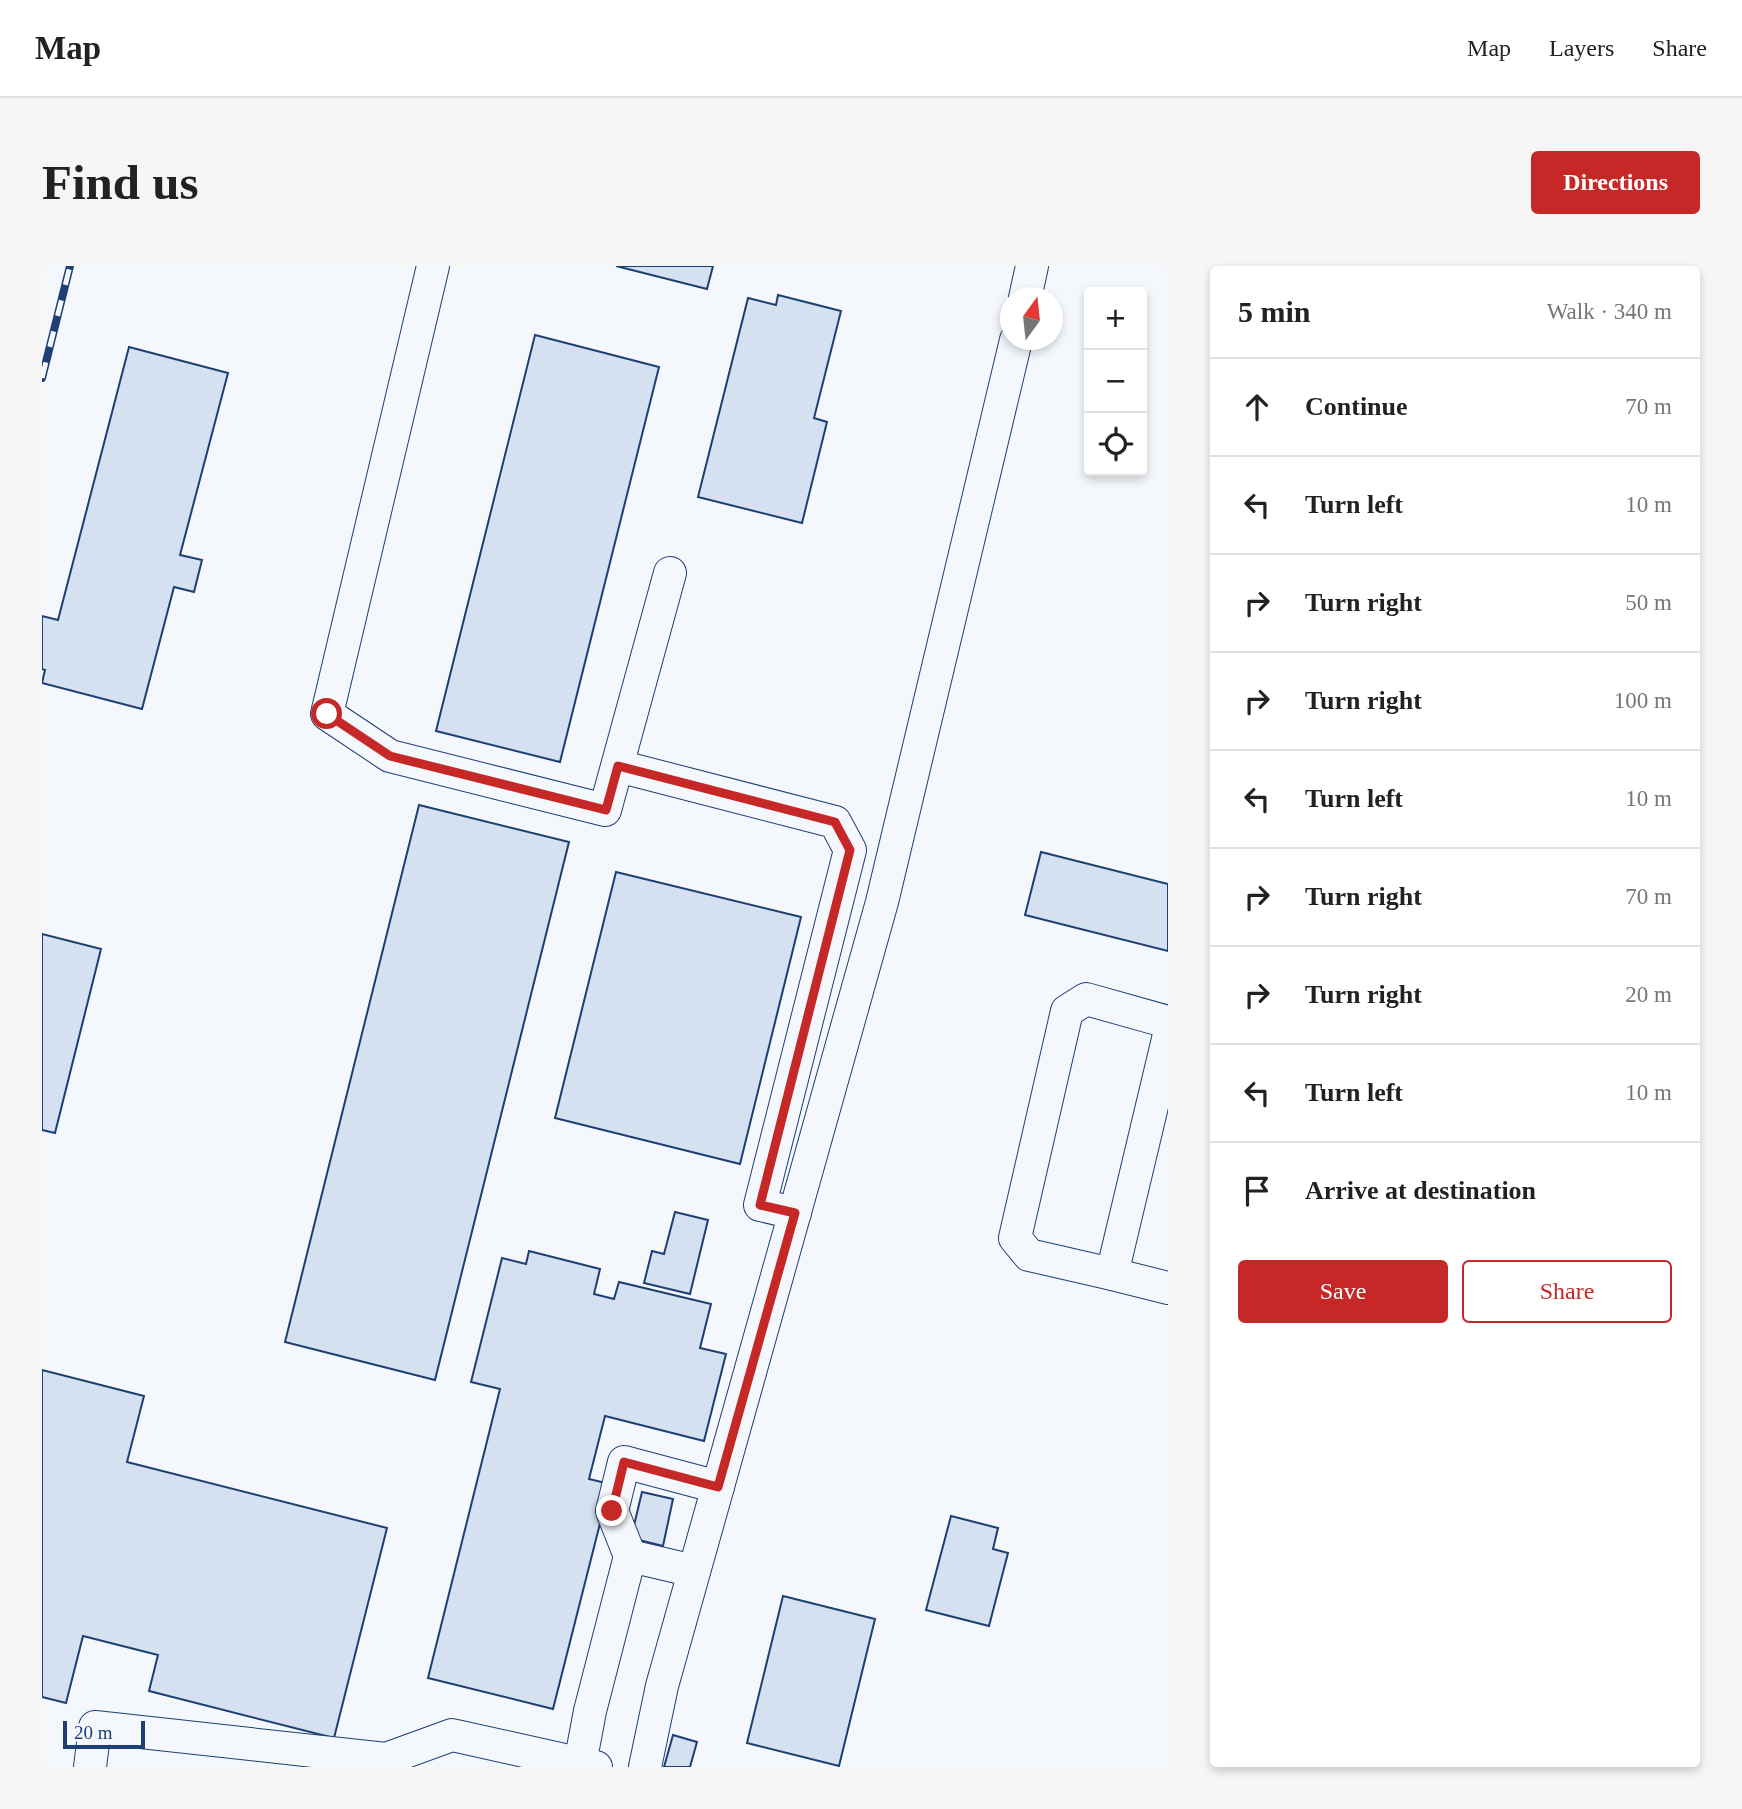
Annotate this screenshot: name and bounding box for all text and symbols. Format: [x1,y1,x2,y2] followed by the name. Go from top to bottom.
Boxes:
[35,30,101,66] text: Map
[1467,35,1511,61] text: Map
[1549,35,1614,61] text: Layers
[1652,35,1707,61] text: Share
[1531,151,1700,214] button: Directions
[42,155,199,210] text: Find us
[1000,287,1063,350] north arrow
[1084,287,1147,476] map controls
[1084,287,1147,350] button: +
[1238,295,1311,328] text: 5 min
[1547,299,1672,324] text: Walk · 340 m
[1084,350,1147,413] button: −
[1238,388,1276,426] icon: ahead
[1305,392,1408,421] text: Continue
[1625,394,1672,419] text: 70 m
[1084,413,1147,476] button: locate
[1238,486,1276,524] icon: left
[1305,490,1403,519] text: Turn left
[1625,492,1672,517] text: 10 m
[1238,584,1276,622] icon: right
[1305,588,1422,617] text: Turn right
[1625,590,1672,615] text: 50 m
[1238,682,1276,720] icon: right
[1305,686,1422,715] text: Turn right
[1614,688,1672,713] text: 100 m
[311,698,342,729] route start
[1238,780,1276,818] icon: left
[1305,784,1403,813] text: Turn left
[1625,786,1672,811] text: 10 m
[1238,878,1276,916] icon: right
[1305,882,1422,911] text: Turn right
[1625,884,1672,909] text: 70 m
[1238,976,1276,1014] icon: right
[1305,980,1422,1009] text: Turn right
[1625,982,1672,1007] text: 20 m
[1238,1074,1276,1112] icon: left
[1305,1078,1403,1107] text: Turn left
[1625,1080,1672,1105] text: 10 m
[1238,1172,1276,1210] icon: arrive
[1305,1176,1536,1205] text: Arrive at destination
[1238,1260,1448,1323] button: Save
[1462,1260,1672,1323] button: Share
[596,1495,627,1526] route end
[63,1718,145,1750] scale bar
[74,1722,113,1743] text: 20 m

